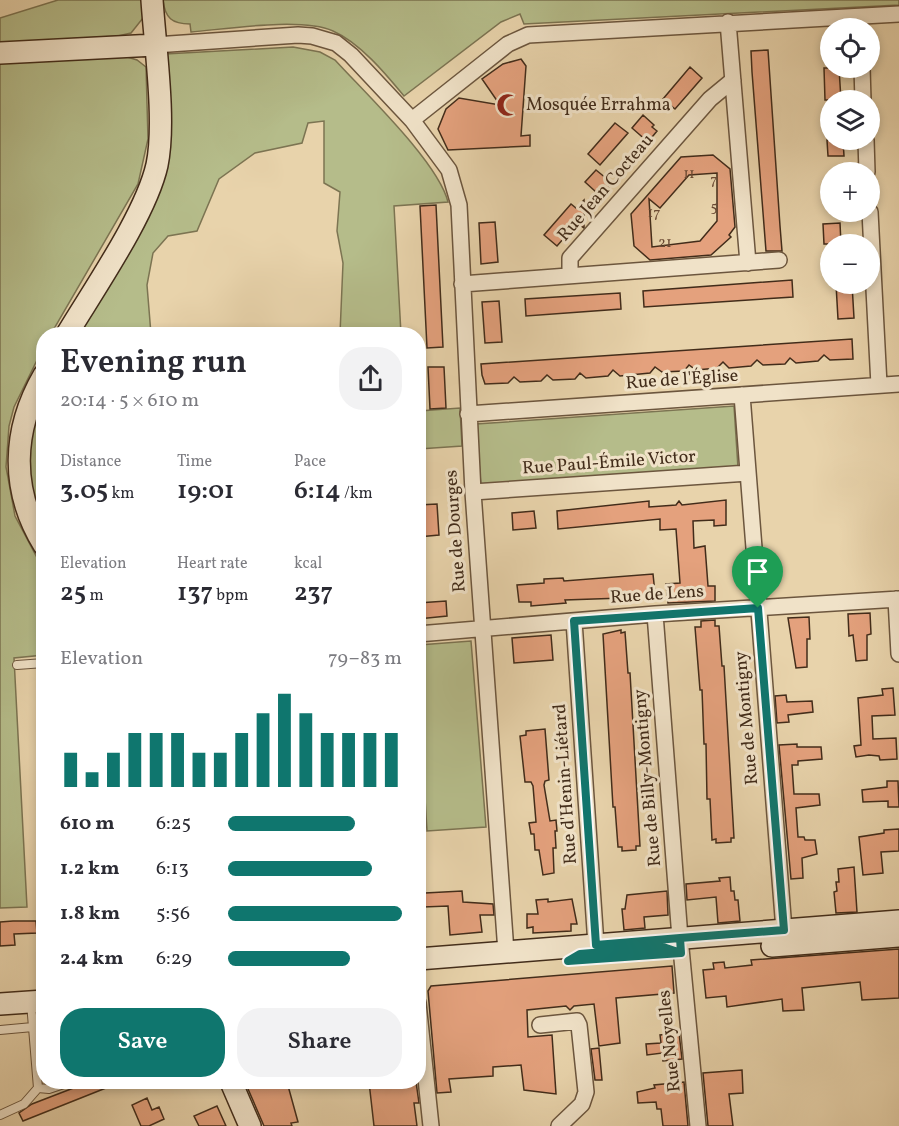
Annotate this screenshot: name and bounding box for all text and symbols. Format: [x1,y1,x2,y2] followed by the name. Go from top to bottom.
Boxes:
[820,18,880,294] map controls
[820,18,880,78] button: locate
[820,90,880,150] button: layers
[495,92,521,118] mosque icon: Mosquée Errahma
[526,93,671,118] place label: Mosquée Errahma
[552,129,660,247] street label: Rue Jean Cocteau
[820,162,880,222] button: +
[683,164,695,185] house number: 11
[710,170,718,191] house number: 7
[710,197,718,218] house number: 5
[647,203,661,224] house number: 17
[658,233,672,254] house number: 21
[820,234,880,294] button: −
[60,341,247,387] text: Evening run
[339,347,402,410] button: share
[625,364,739,396] street label: Rue de l'Église
[60,387,199,415] text: 20:14 · 5 × 610 m
[521,444,697,482] street label: Rue Paul-Émile Victor
[60,451,121,473] text: Distance
[177,451,212,473] text: Time
[294,451,326,473] text: Pace
[439,469,473,593] street label: Rue de Dourges
[60,473,108,509] text: 3.05
[177,473,234,509] text: 19:01
[294,473,341,509] text: 6:14
[108,483,134,505] text: km
[341,483,373,505] text: /km
[732,546,783,608] pin
[60,553,127,575] text: Elevation
[177,553,248,575] text: Heart rate
[294,553,322,575] text: kcal
[741,555,774,588] icon: arrive
[60,575,86,611] text: 25
[177,575,213,611] text: 137
[294,575,333,611] text: 237
[609,579,705,611] street label: Rue de Lens
[86,585,104,607] text: m
[213,585,248,607] text: bpm
[60,645,143,673] text: Elevation
[328,645,402,673] text: 79–83 m
[729,650,765,786] street label: Rue de Montigny
[628,688,668,868] street label: Rue de Billy-Montigny
[548,703,584,865] street label: Rue d'Henin-Liétard
[60,810,115,838] text: 610 m
[156,810,191,838] text: 6:25
[60,855,120,883] text: 1.2 km
[156,855,189,883] text: 6:13
[60,900,120,928] text: 1.8 km
[156,900,190,928] text: 5:56
[60,945,124,973] text: 2.4 km
[156,945,192,973] text: 6:29
[652,989,688,1093] street label: Rue Noyelles
[60,1008,225,1077] button: Save
[237,1008,402,1077] button: Share

